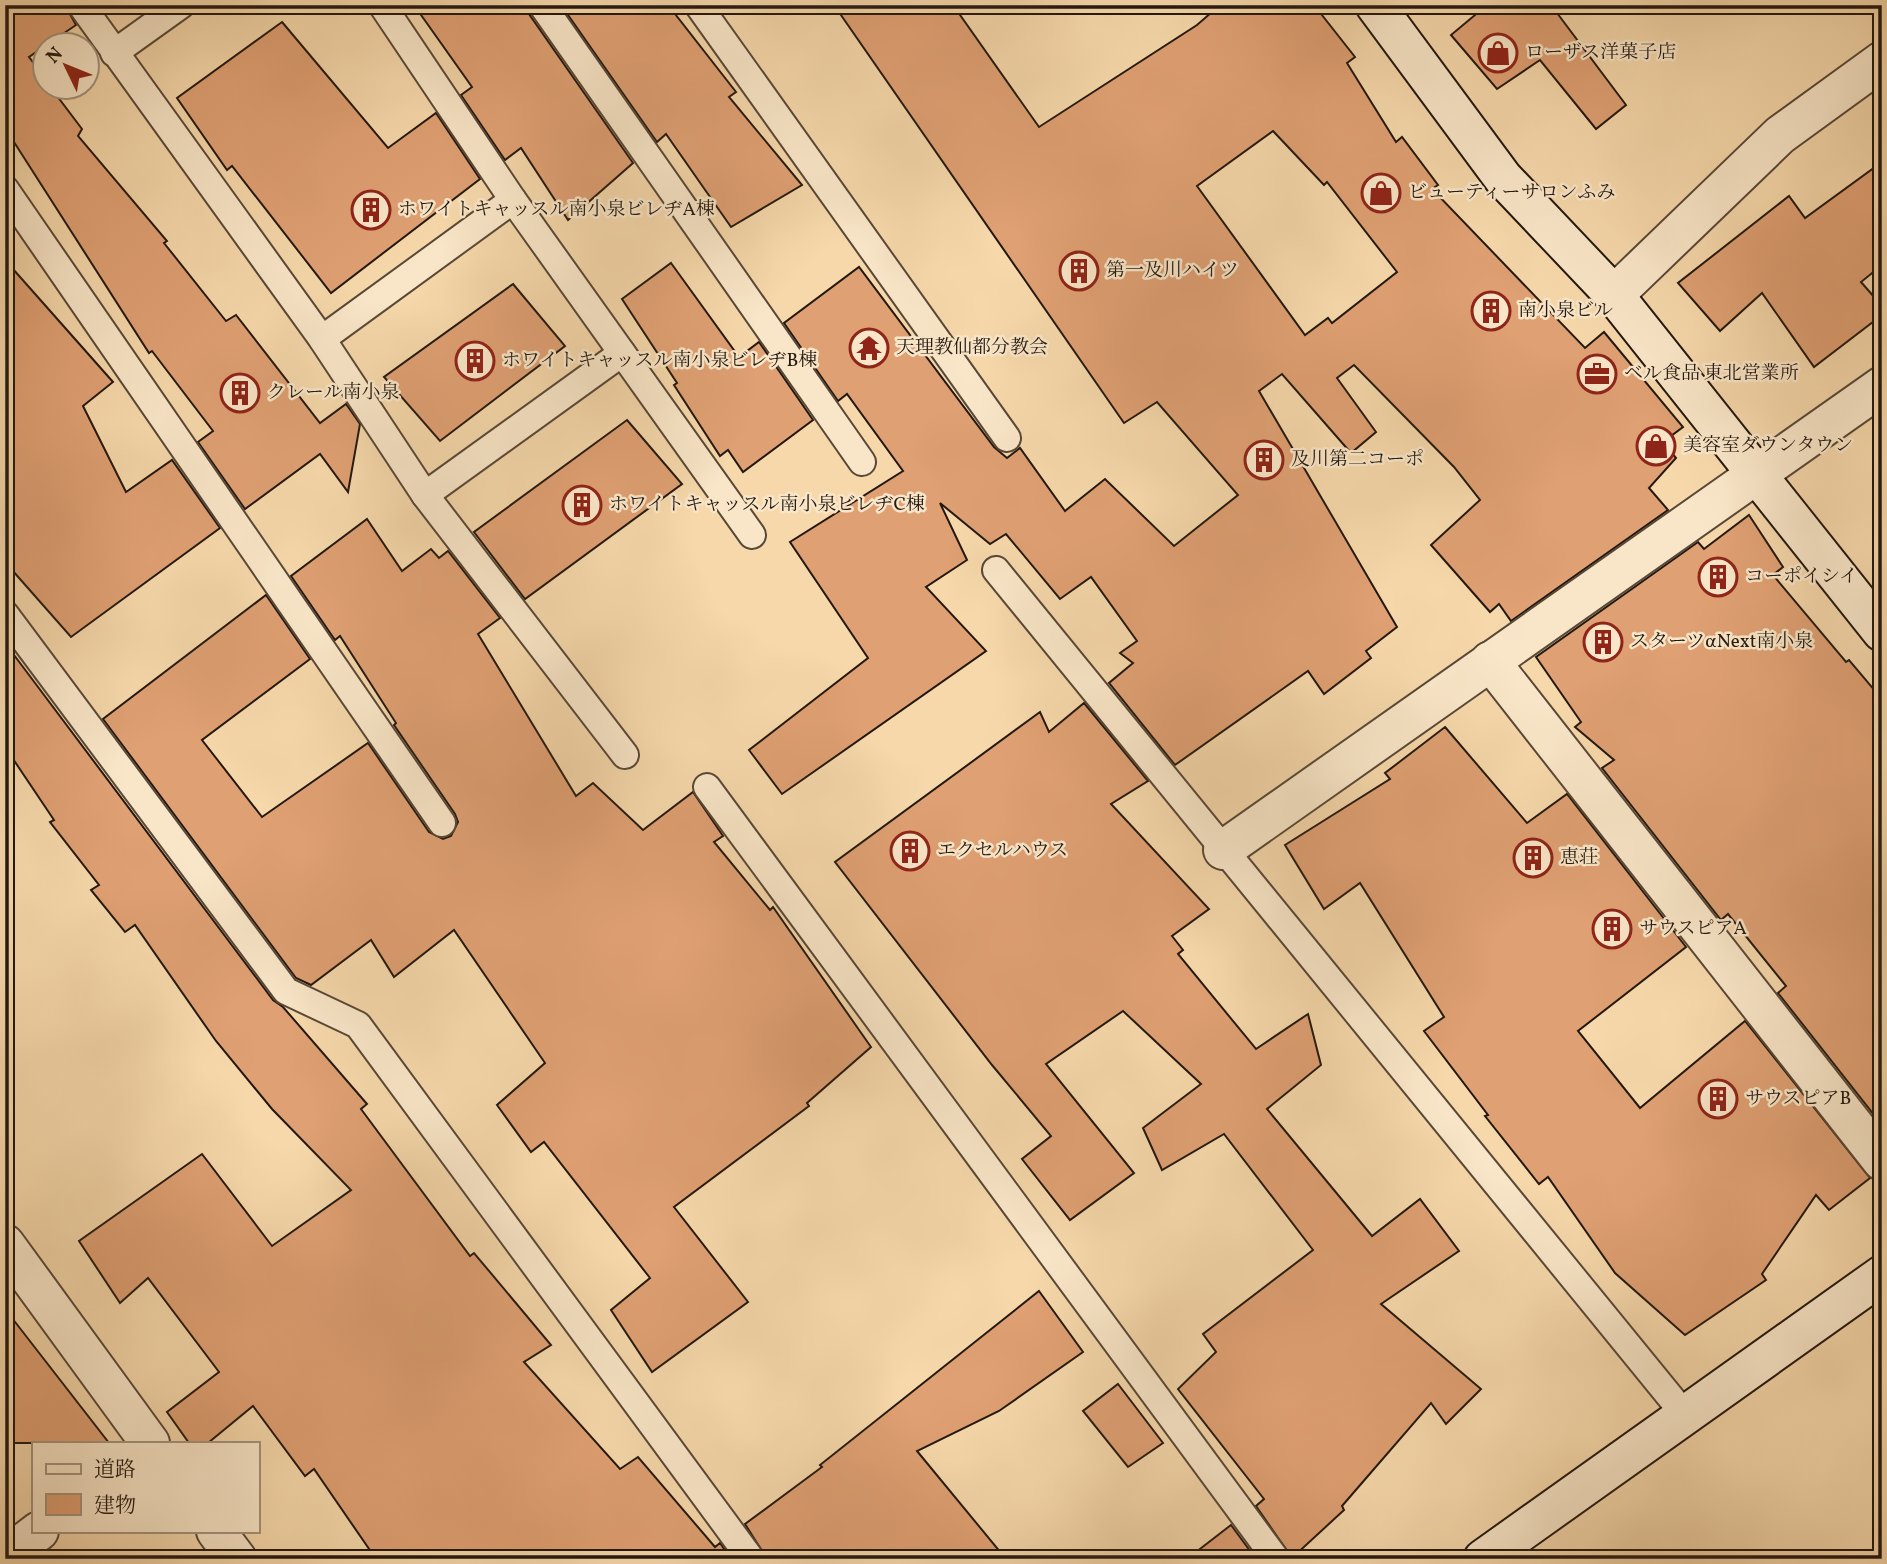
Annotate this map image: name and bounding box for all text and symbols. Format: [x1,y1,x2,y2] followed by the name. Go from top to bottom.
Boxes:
[32,32,102,102] north arrow
[1477,32,1519,74] shop icon: ローザス洋菓子店
[1525,40,1676,66] place label: ローザス洋菓子店
[41,42,69,70] text: N
[1360,172,1402,214] shop icon: ビューティーサロンふみ
[1408,180,1615,206] place label: ビューティーサロンふみ
[350,189,392,231] building icon: ホワイトキャッスル南小泉ビレヂA棟
[398,197,715,223] place label: ホワイトキャッスル南小泉ビレヂA棟
[1058,250,1100,292] building icon: 第一及川ハイツ
[1106,258,1239,284] place label: 第一及川ハイツ
[1470,290,1512,332] building icon: 南小泉ビル
[1518,298,1613,324] place label: 南小泉ビル
[848,327,890,369] temple icon: 天理教仙都分教会
[896,335,1048,361] place label: 天理教仙都分教会
[454,340,496,382] building icon: ホワイトキャッスル南小泉ビレヂB棟
[502,348,817,374] place label: ホワイトキャッスル南小泉ビレヂB棟
[1576,353,1618,395] office icon: ベル食品 東北営業所
[1624,361,1799,387] place label: ベル食品 東北営業所
[219,372,261,414] building icon: クレール南小泉
[267,380,400,406] place label: クレール南小泉
[1635,425,1677,467] shop icon: 美容室ダウンタウン
[1683,433,1853,459] place label: 美容室ダウンタウン
[1243,439,1285,481] building icon: 及川第二コーポ
[1291,447,1424,473] place label: 及川第二コーポ
[561,484,603,526] building icon: ホワイトキャッスル南小泉ビレヂC棟
[609,492,925,518] place label: ホワイトキャッスル南小泉ビレヂC棟
[1697,556,1739,598] building icon: コーポイシイ
[1745,564,1858,590] place label: コーポイシイ
[1582,621,1624,663] building icon: スターツαNext南小泉
[1630,629,1813,655] place label: スターツαNext南小泉
[889,830,931,872] building icon: エクセルハウス
[1512,837,1554,879] building icon: 恵荘
[937,838,1068,864] place label: エクセルハウス
[1560,845,1598,871] place label: 恵荘
[1591,908,1633,950] building icon: サウスピアA
[1639,916,1747,942] place label: サウスピアA
[1697,1078,1739,1120] building icon: サウスピアB
[1745,1086,1851,1112] place label: サウスピアB
[32,1442,259,1532] legend
[94,1456,136,1485] text: 道路
[94,1492,136,1521] text: 建物

